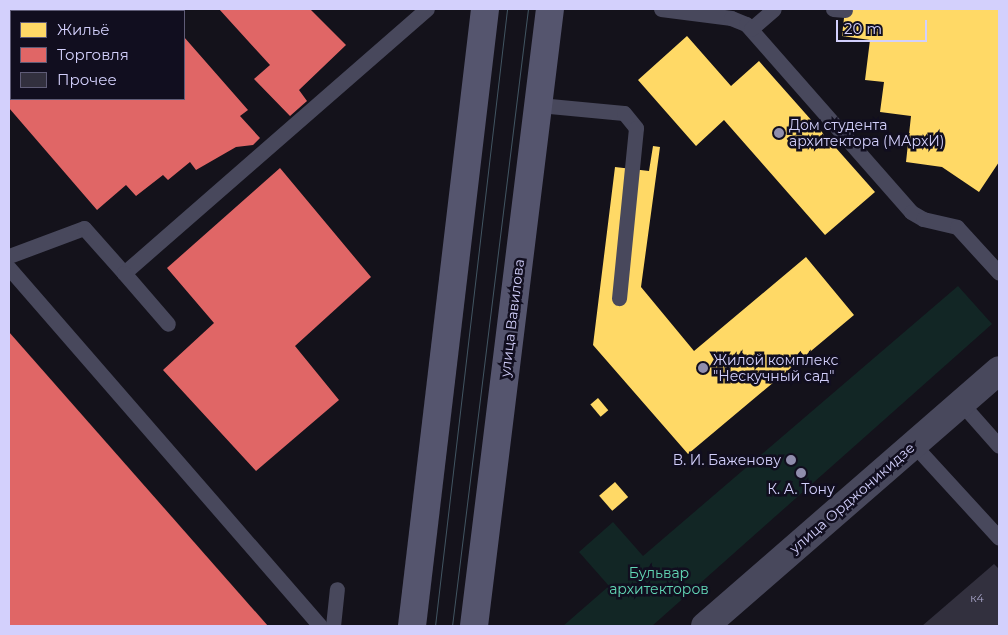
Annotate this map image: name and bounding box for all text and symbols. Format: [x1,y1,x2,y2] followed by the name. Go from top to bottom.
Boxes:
[10,10,185,100] legend
[838,10,929,42] scale bar
[844,19,882,38] text: 20 m
[57,20,110,39] text: Жильё
[57,45,129,64] text: Торговля
[57,70,117,89] text: Прочее
[789,117,944,150] place label: Дом студента архитектора (МАрхИ)
[773,127,785,139] marker: Дом студента архитектора (МАрхИ)
[496,258,528,378] street label: улица Вавилова
[713,352,838,384] place label: Жилой комплекс "Нескучный сад"
[697,362,709,374] marker: Жилой комплекс "Нескучный сад"
[786,439,918,557] street label: улица Орджоникидзе
[673,452,781,468] place label: В. И. Баженову
[785,454,797,466] marker: В. И. Баженову
[795,467,807,479] marker: К. А. Тону
[767,481,835,497] place label: К. А. Тону
[609,565,709,598] park label: Бульвар архитекторов
[970,591,984,605] house number: к4

